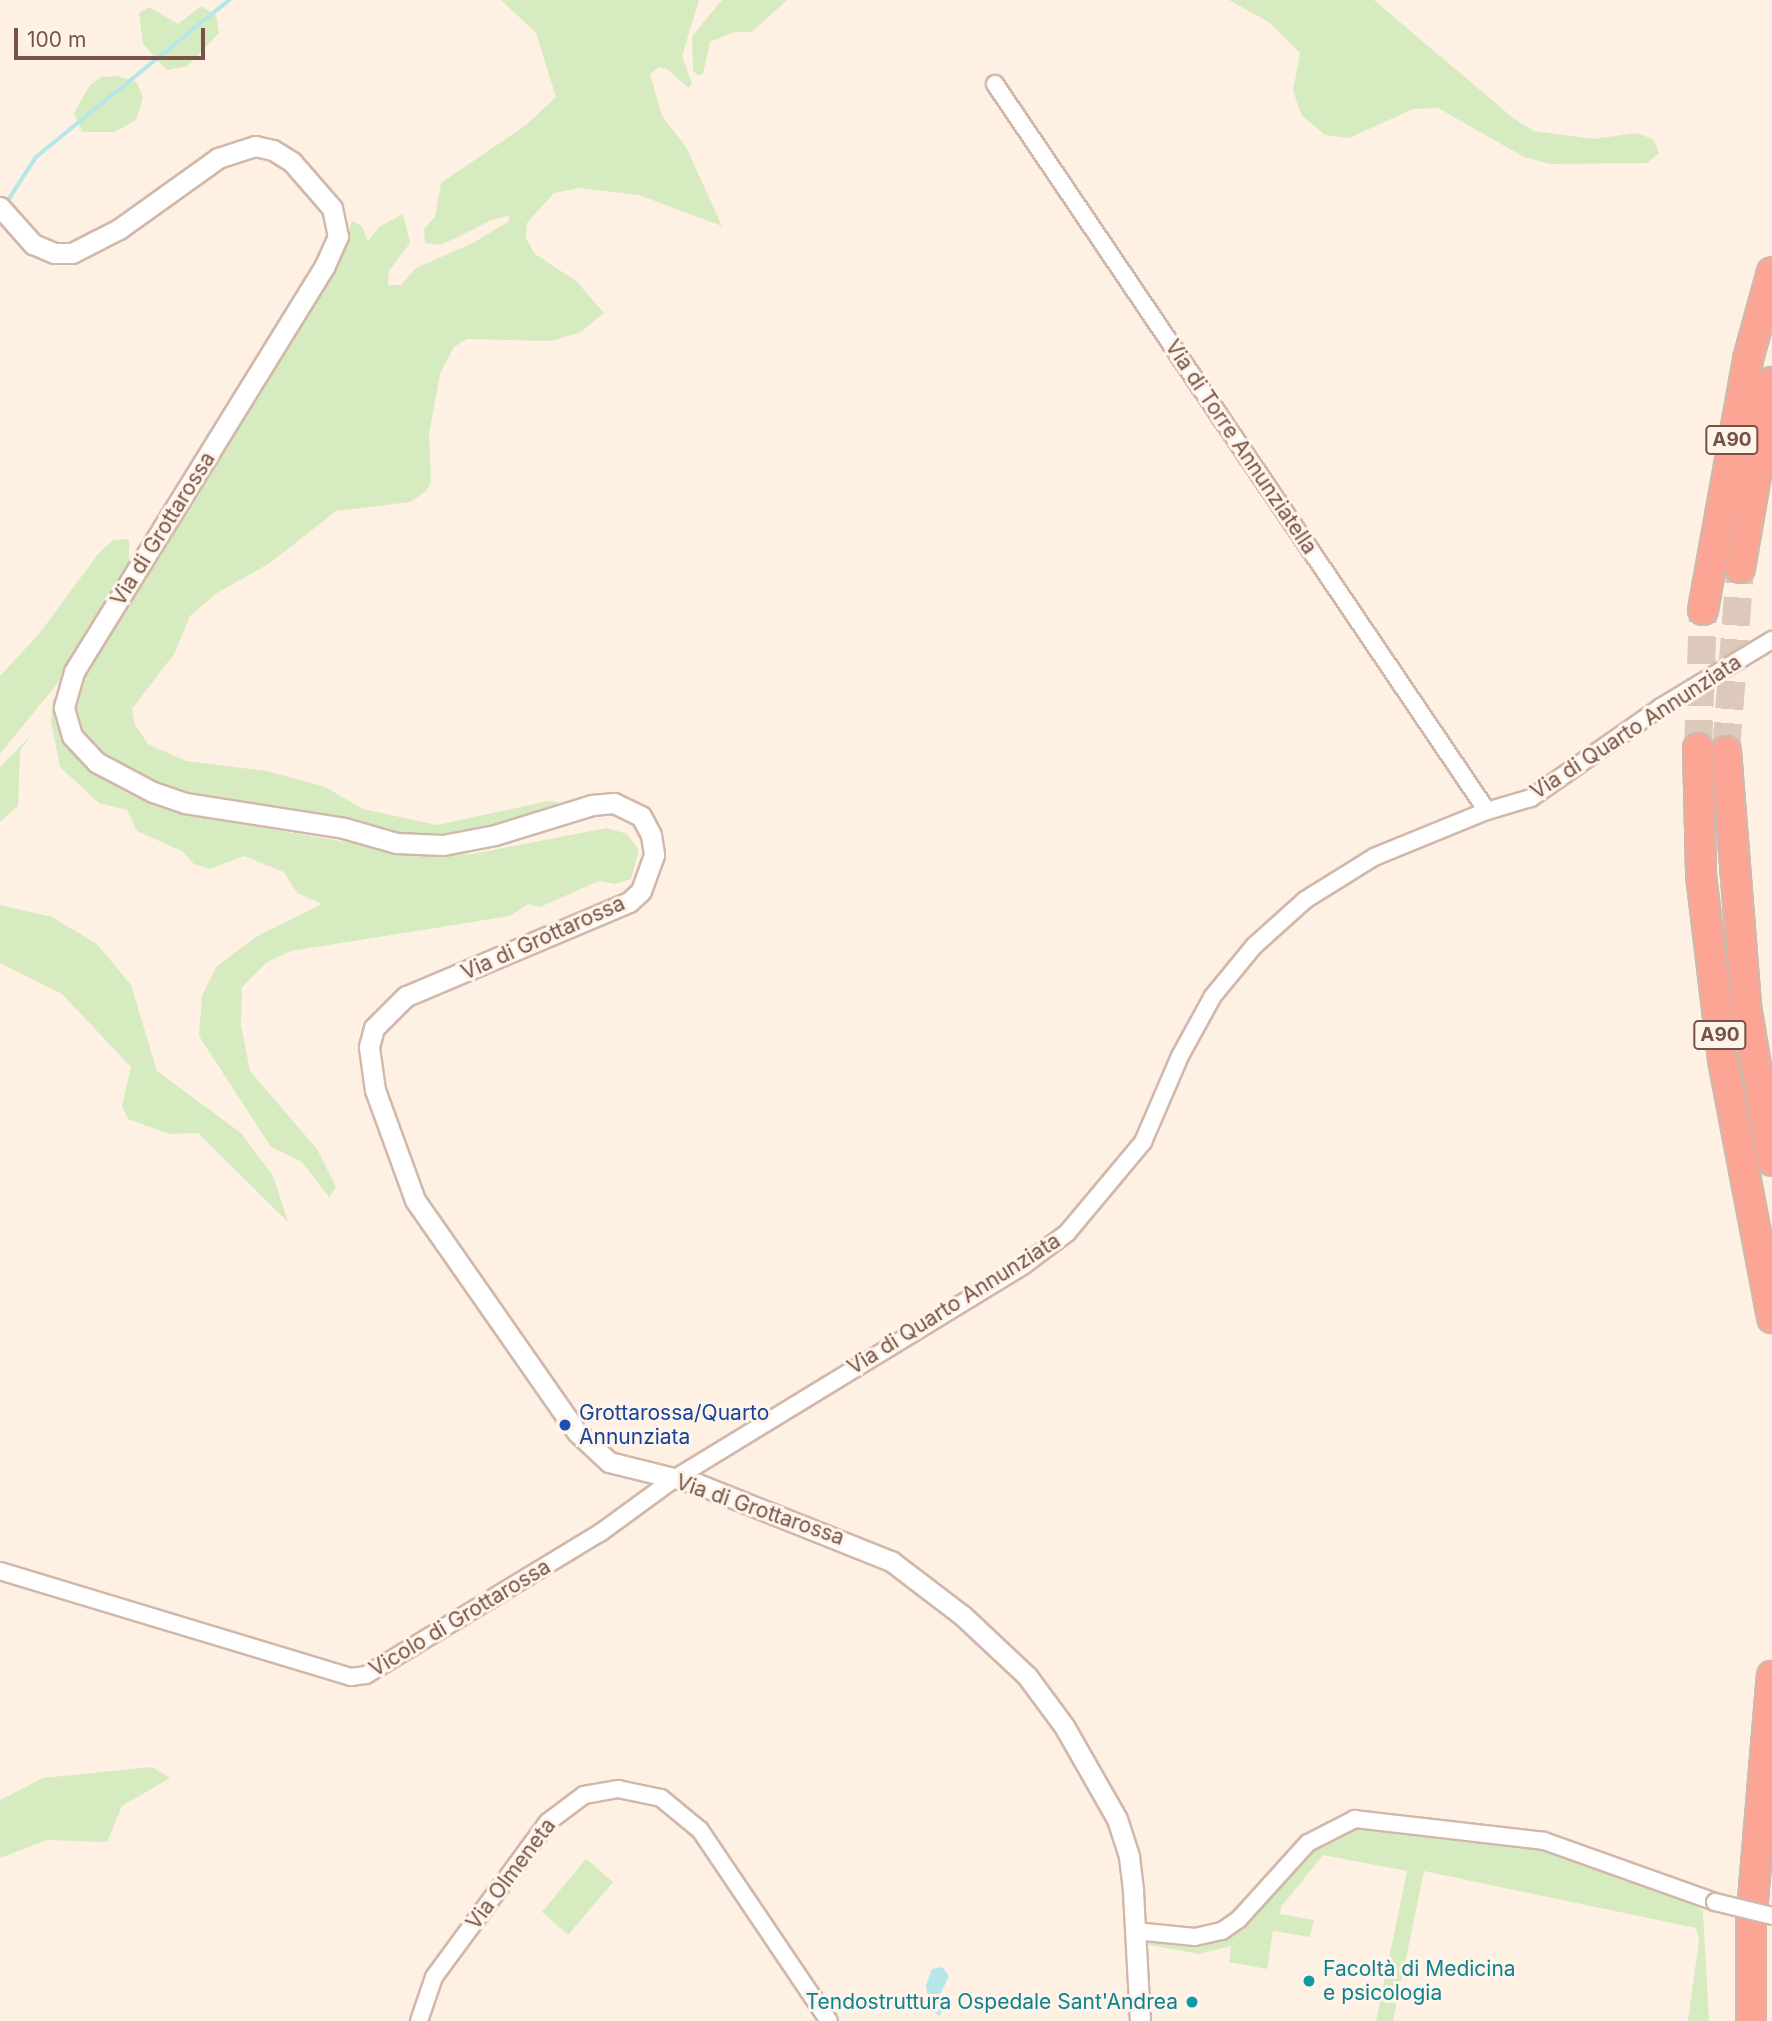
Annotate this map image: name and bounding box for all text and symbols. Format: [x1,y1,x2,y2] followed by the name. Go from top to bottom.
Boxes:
[18,14,208,58] scale bar
[27,27,86,52] text: 100 m
[1160,335,1322,559] street label: Via di Torre Annunziatella
[1704,424,1760,456] road number: A90
[106,448,220,610] street label: Via di Grottarossa
[1526,649,1746,805] street label: Via di Quarto Annunziata
[457,891,629,985] street label: Via di Grottarossa
[1692,1020,1748,1050] road number: A90
[843,1228,1065,1380] street label: Via di Quarto Annunziata
[579,1400,769,1450] place label: Grottarossa/Quarto Annunziata
[557,1417,573,1433] marker: Grottarossa/Quarto Annunziata
[673,1469,847,1551] street label: Via di Grottarossa
[365,1554,555,1682] street label: Vicolo di Grottarossa
[461,1814,561,1934] street label: Via Olmeneta
[1323,1956,1516,2006] place label: Facoltà di Medicina e psicologia
[1301,1973,1317,1989] marker: Facoltà di Medicina e psicologia
[806,1989,1178,2015] place label: Tendostruttura Ospedale Sant'Andrea
[1184,1994,1200,2010] marker: Tendostruttura Ospedale Sant'Andrea

